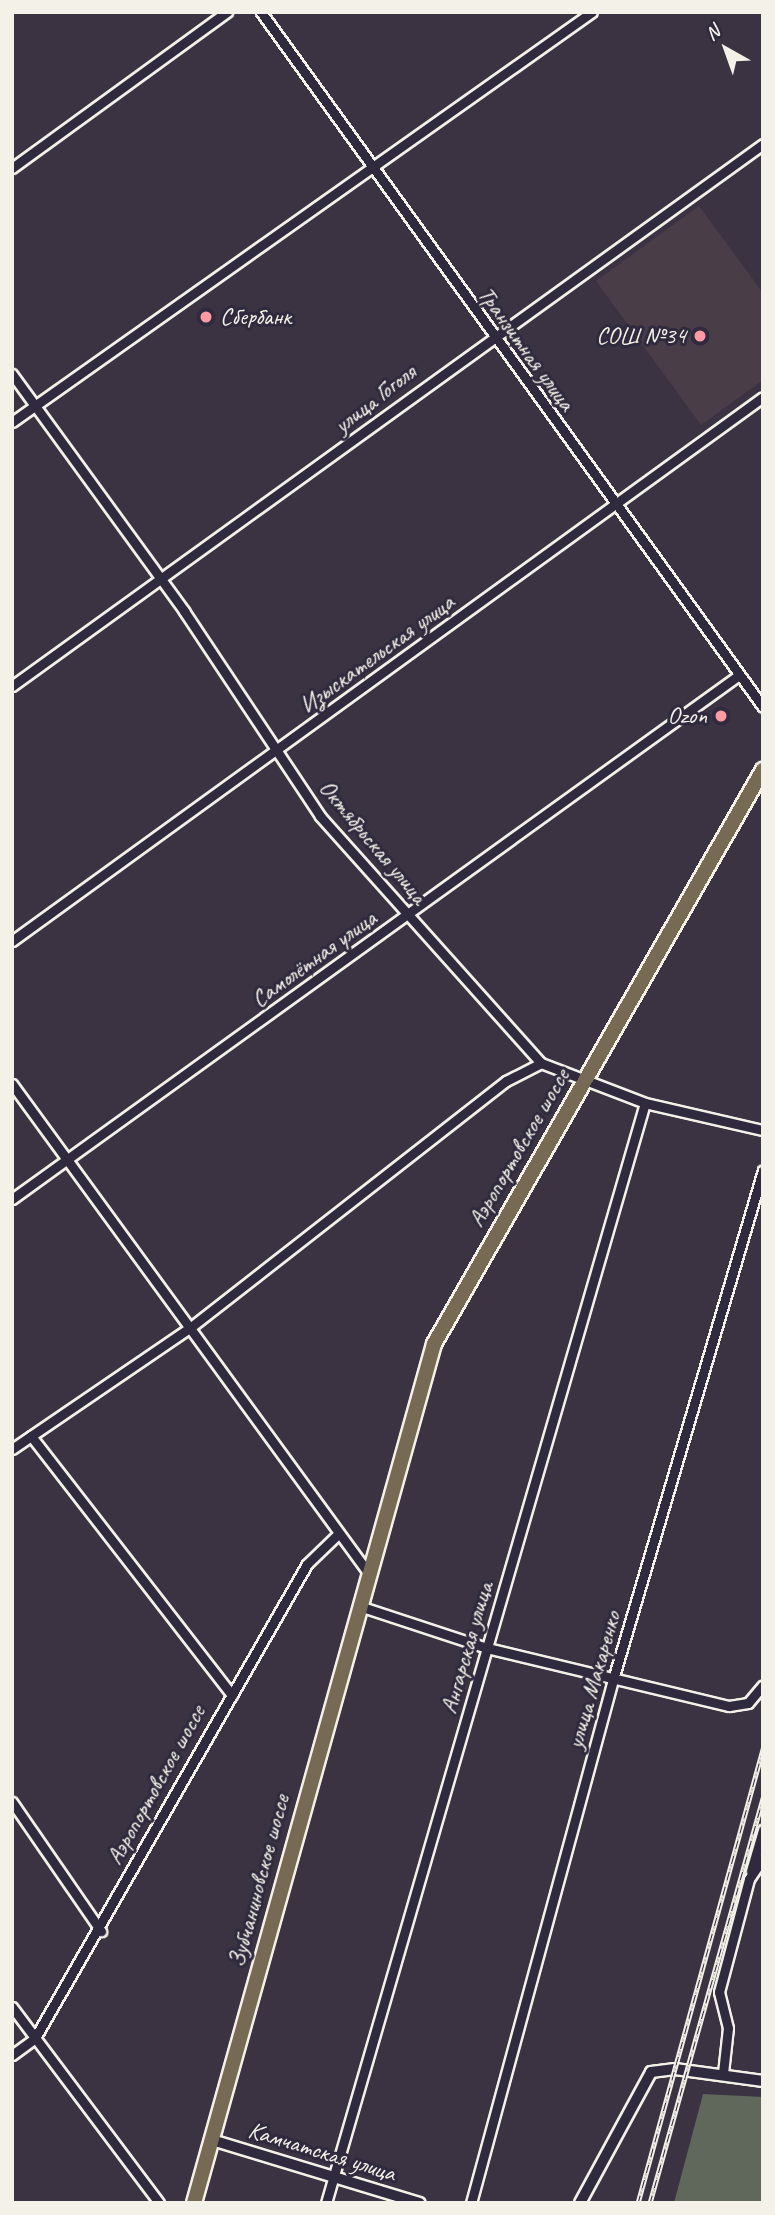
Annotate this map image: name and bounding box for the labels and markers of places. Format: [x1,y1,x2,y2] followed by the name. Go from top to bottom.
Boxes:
[220,303,291,331] place label: Сбербанк
[198,309,214,325] marker: Сбербанк
[596,322,686,350] place label: СОШ №34
[692,328,708,344] marker: СОШ №34
[668,702,707,730] place label: Ozon
[713,708,729,724] marker: Ozon

